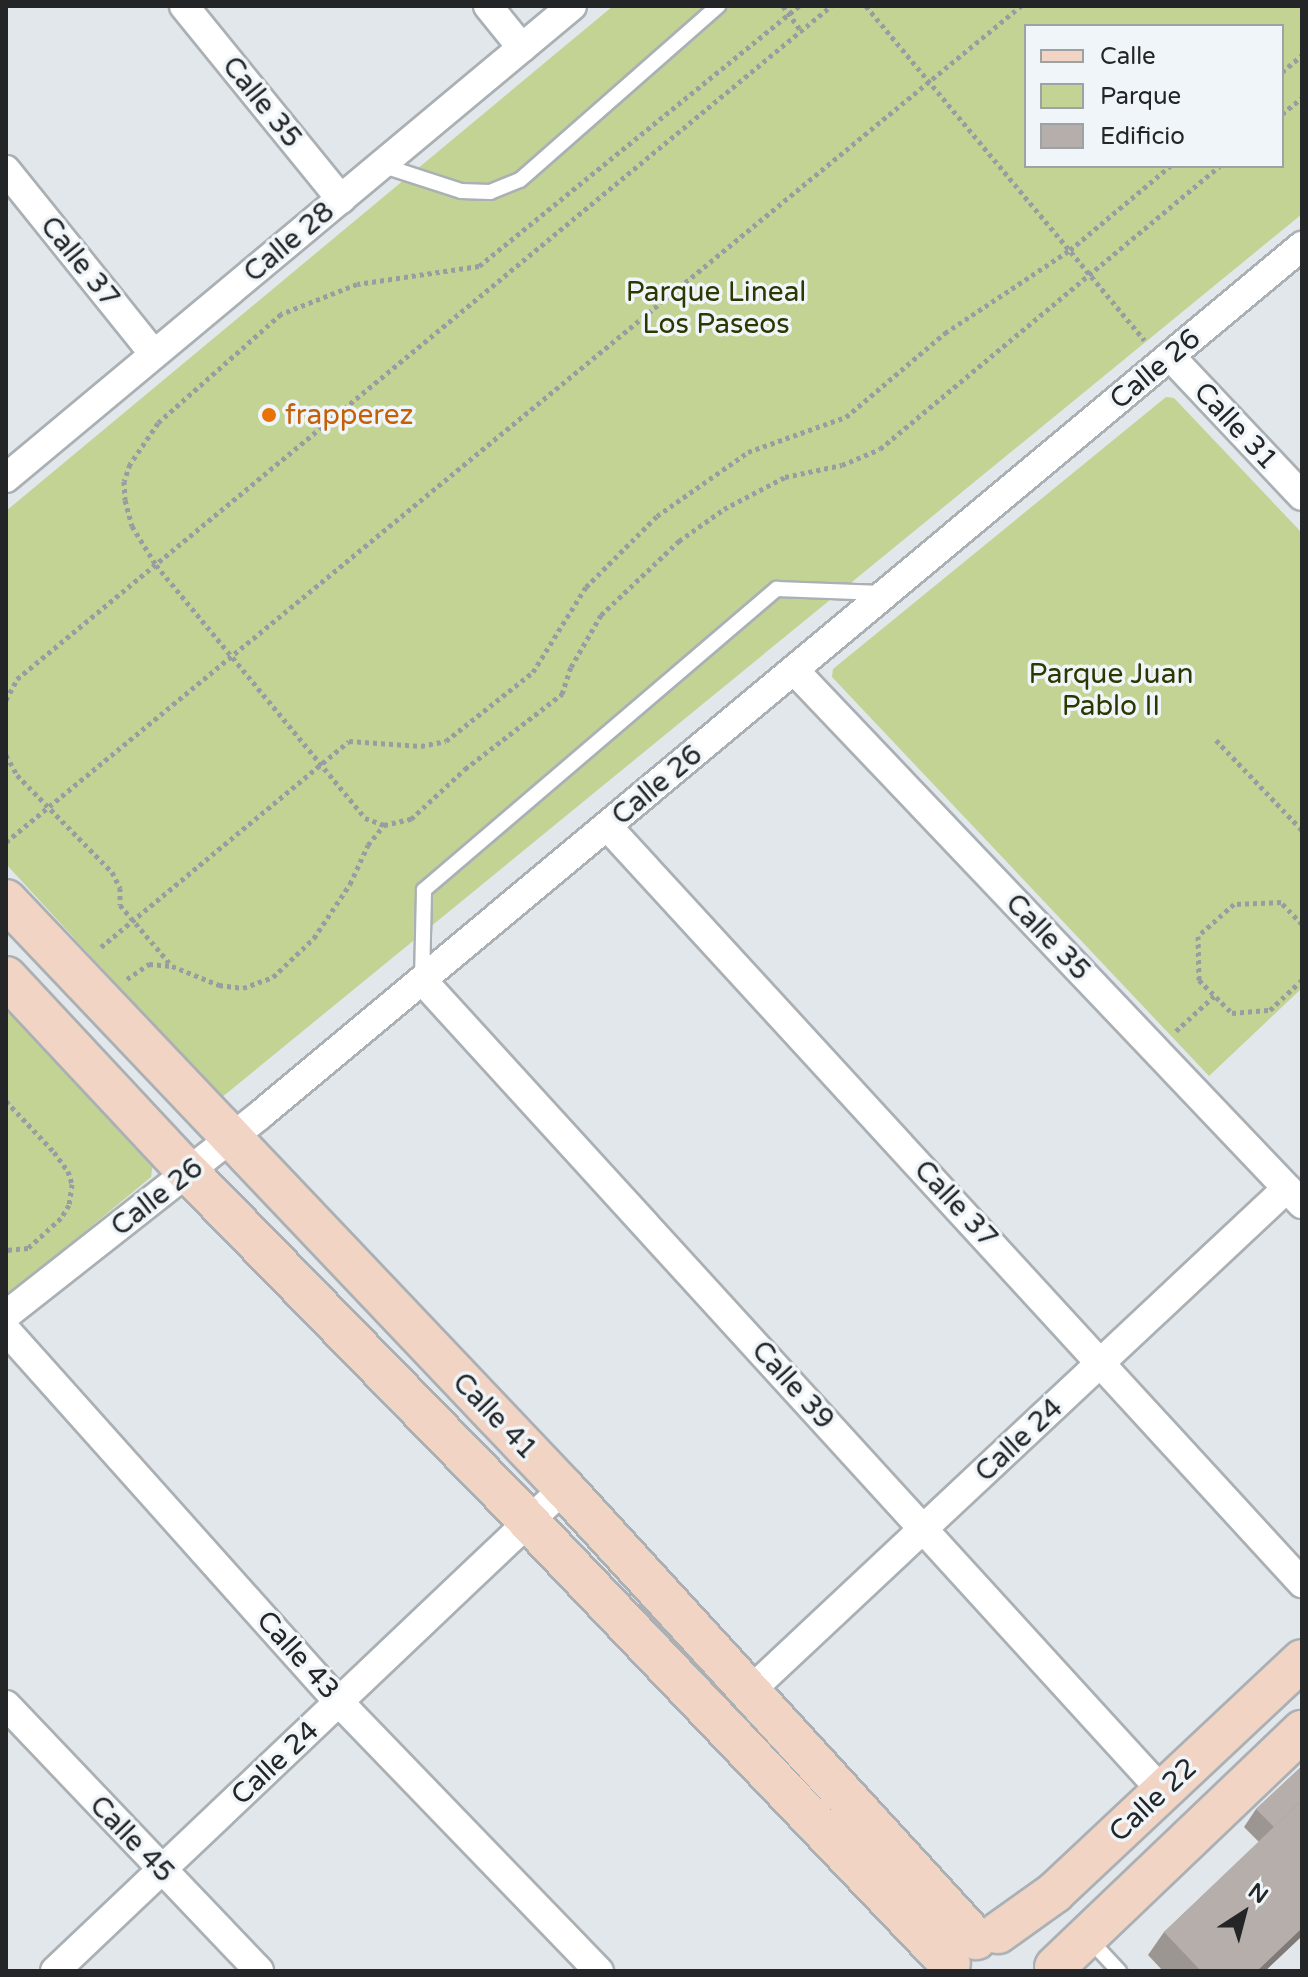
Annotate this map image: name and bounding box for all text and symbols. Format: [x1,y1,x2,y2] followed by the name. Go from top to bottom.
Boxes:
[1024,24,1284,168] legend
[1100,42,1156,71] text: Calle
[215,50,309,154] street label: Calle 35
[1100,82,1181,111] text: Parque
[1100,122,1185,151] text: Edificio
[237,195,341,289] street label: Calle 28
[33,210,127,314] street label: Calle 37
[626,275,806,341] park label: Parque Lineal Los Paseos
[1103,322,1207,416] street label: Calle 26
[1187,375,1285,477] street label: Calle 31
[285,398,413,432] place label: frapperez
[260,406,278,424] marker: frapperez
[1029,657,1193,723] park label: Parque Juan Pablo II
[605,738,709,832] street label: Calle 26
[999,887,1097,987] street label: Calle 35
[104,1151,210,1243] street label: Calle 26
[907,1153,1005,1255] street label: Calle 37
[745,1334,841,1436] street label: Calle 39
[446,1366,544,1466] street label: Calle 41
[968,1391,1070,1489] street label: Calle 24
[250,1604,346,1706] street label: Calle 43
[224,1714,326,1812] street label: Calle 24
[1102,1751,1204,1849] street label: Calle 22
[83,1789,181,1889] street label: Calle 45
[1204,1873,1284,1953] north arrow
[1243,1878,1273,1909] text: N

